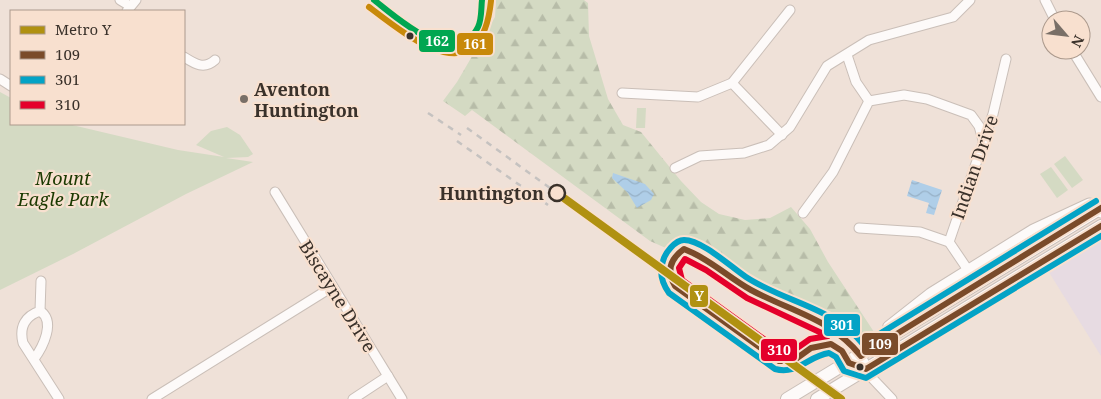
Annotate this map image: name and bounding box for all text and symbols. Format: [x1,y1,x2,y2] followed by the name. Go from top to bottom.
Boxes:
[10,10,185,125] legend
[1041,10,1091,60] north arrow
[55,19,112,39] text: Metro Y
[418,29,456,53] line badge: 162
[405,31,415,41] unlabelled marker
[425,31,449,50] text: 162
[456,32,494,56] line badge: 161
[1067,32,1089,51] text: N
[463,34,487,53] text: 161
[55,44,80,64] text: 109
[55,69,80,89] text: 301
[254,77,359,122] place label: Aventon Huntington
[238,93,250,105] marker: Aventon Huntington
[55,94,80,114] text: 310
[945,112,1003,222] street label: Indian Drive
[17,166,109,211] park label: Mount Eagle Park
[439,181,544,205] place label: Huntington
[548,184,566,202] marker: Huntington
[294,235,382,357] street label: Biscayne Drive
[689,284,709,308] line badge: Y
[694,286,704,305] text: Y
[823,313,861,337] line badge: 301
[830,315,854,334] text: 301
[861,332,899,356] line badge: 109
[868,334,892,353] text: 109
[760,338,798,362] line badge: 310
[767,340,791,359] text: 310
[855,362,865,372] unlabelled marker

